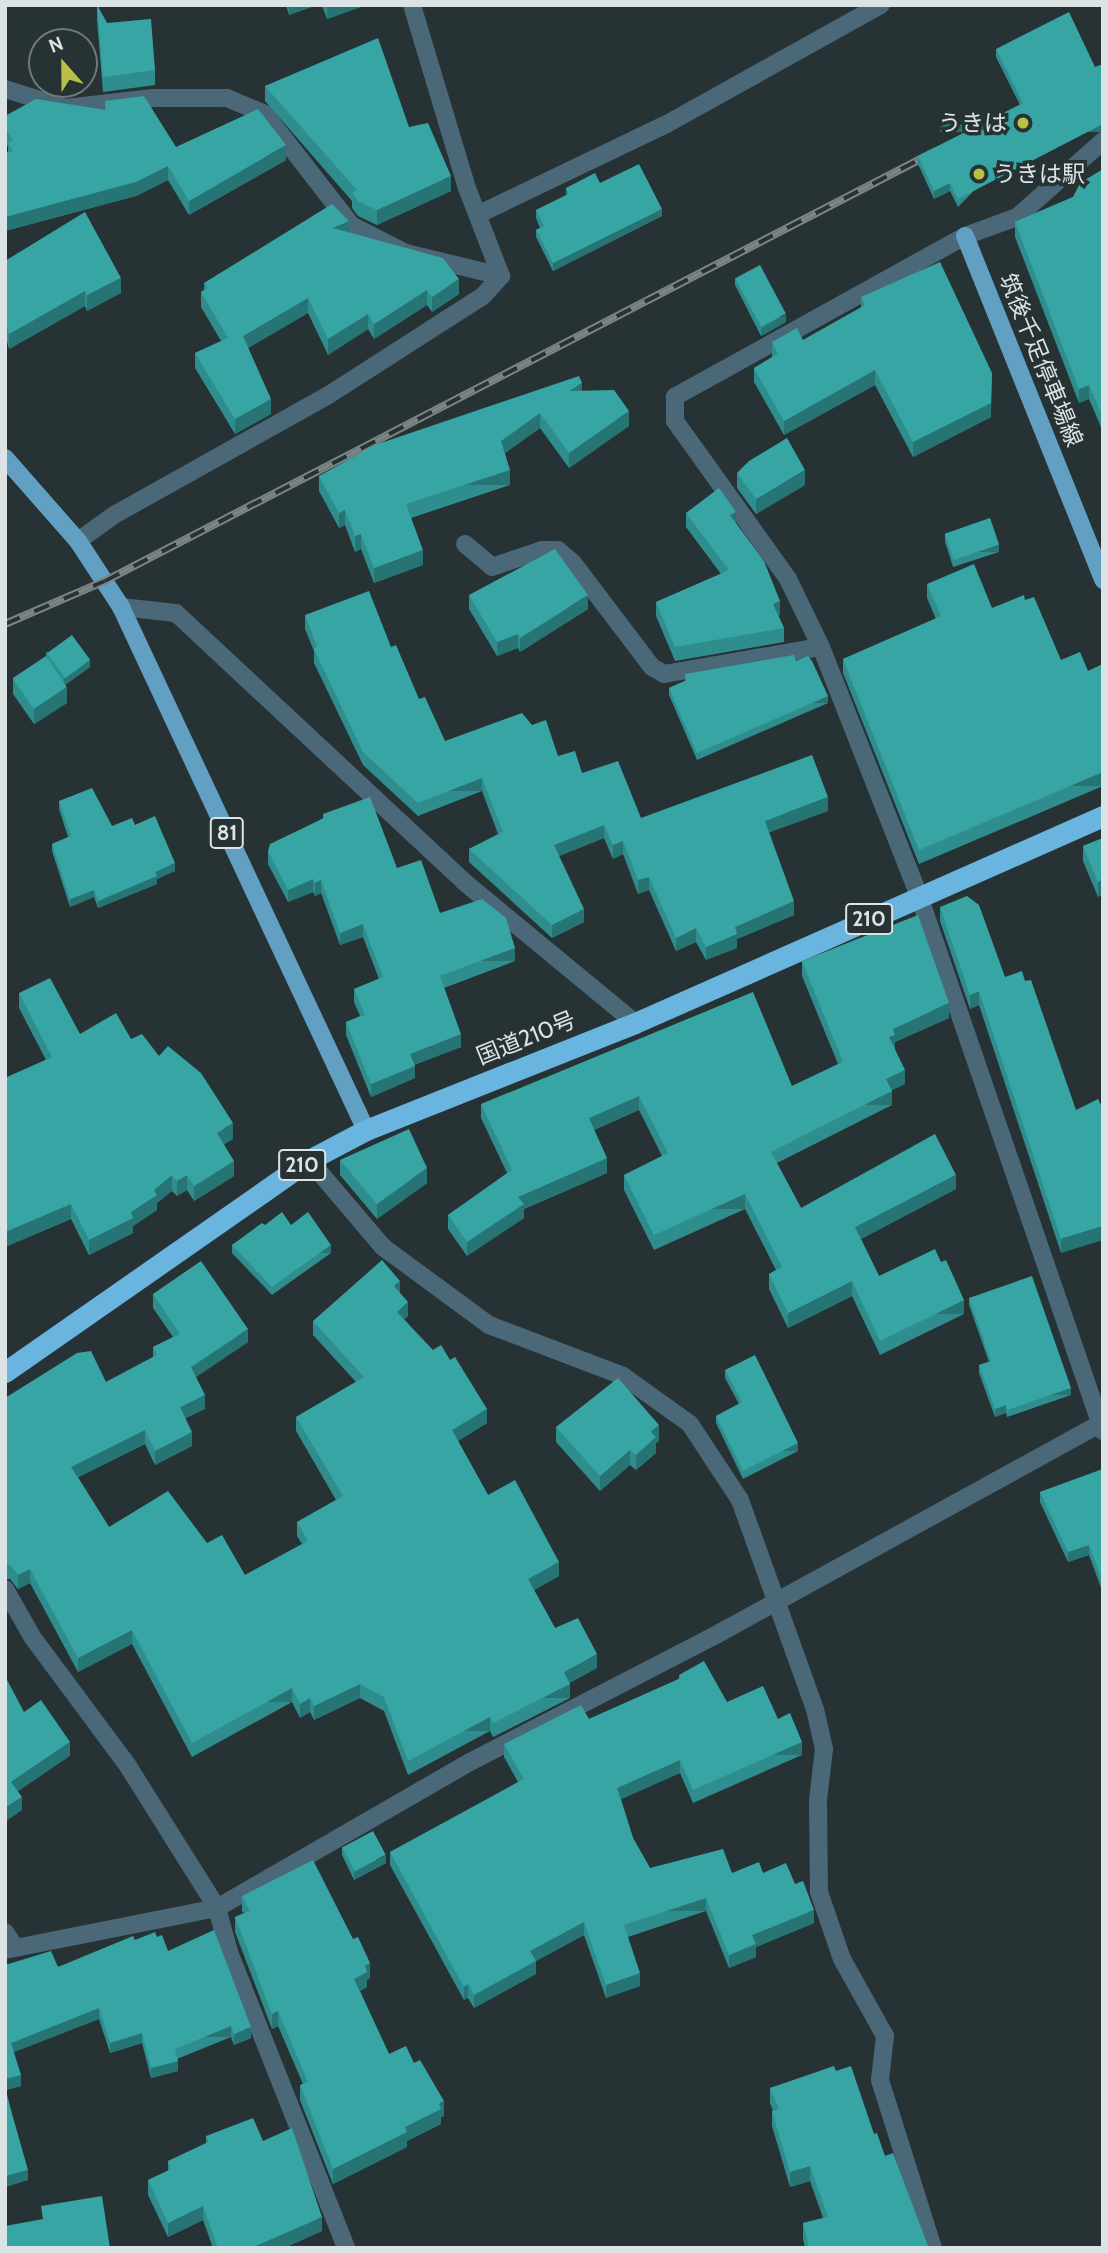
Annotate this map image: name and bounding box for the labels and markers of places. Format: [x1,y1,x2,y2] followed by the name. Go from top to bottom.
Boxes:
[938,109,1007,137] place label: うきは
[1013,113,1033,133] marker: うきは
[993,160,1085,188] place label: うきは駅
[971,166,987,182] marker: うきは駅

